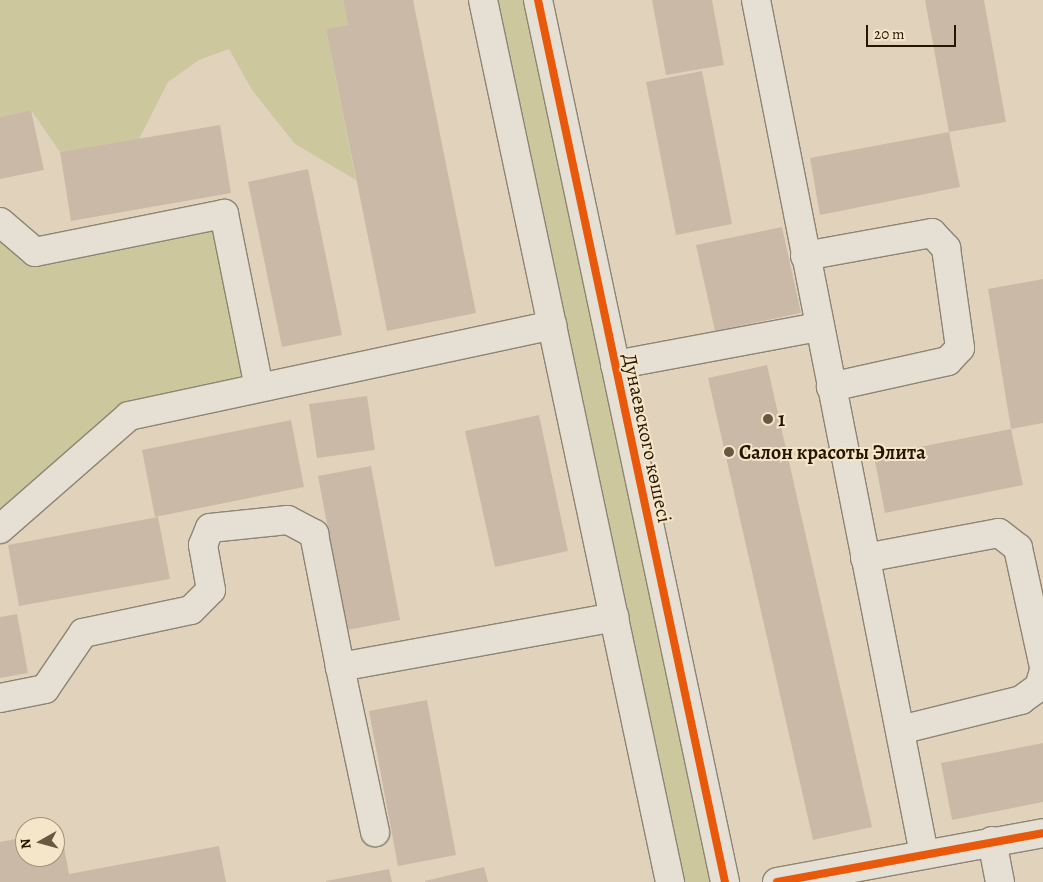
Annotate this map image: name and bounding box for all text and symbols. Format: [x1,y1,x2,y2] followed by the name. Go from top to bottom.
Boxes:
[868,15,958,47] scale bar
[874,24,905,44] text: 20 m
[617,351,677,525] street label: Дунаевского көшесі
[778,407,785,431] place label: 1
[762,413,774,425] marker: 1
[739,440,926,464] place label: Салон красоты Элита
[723,446,735,458] marker: Салон красоты Элита
[15,817,65,867] north arrow
[16,838,36,850] text: N

